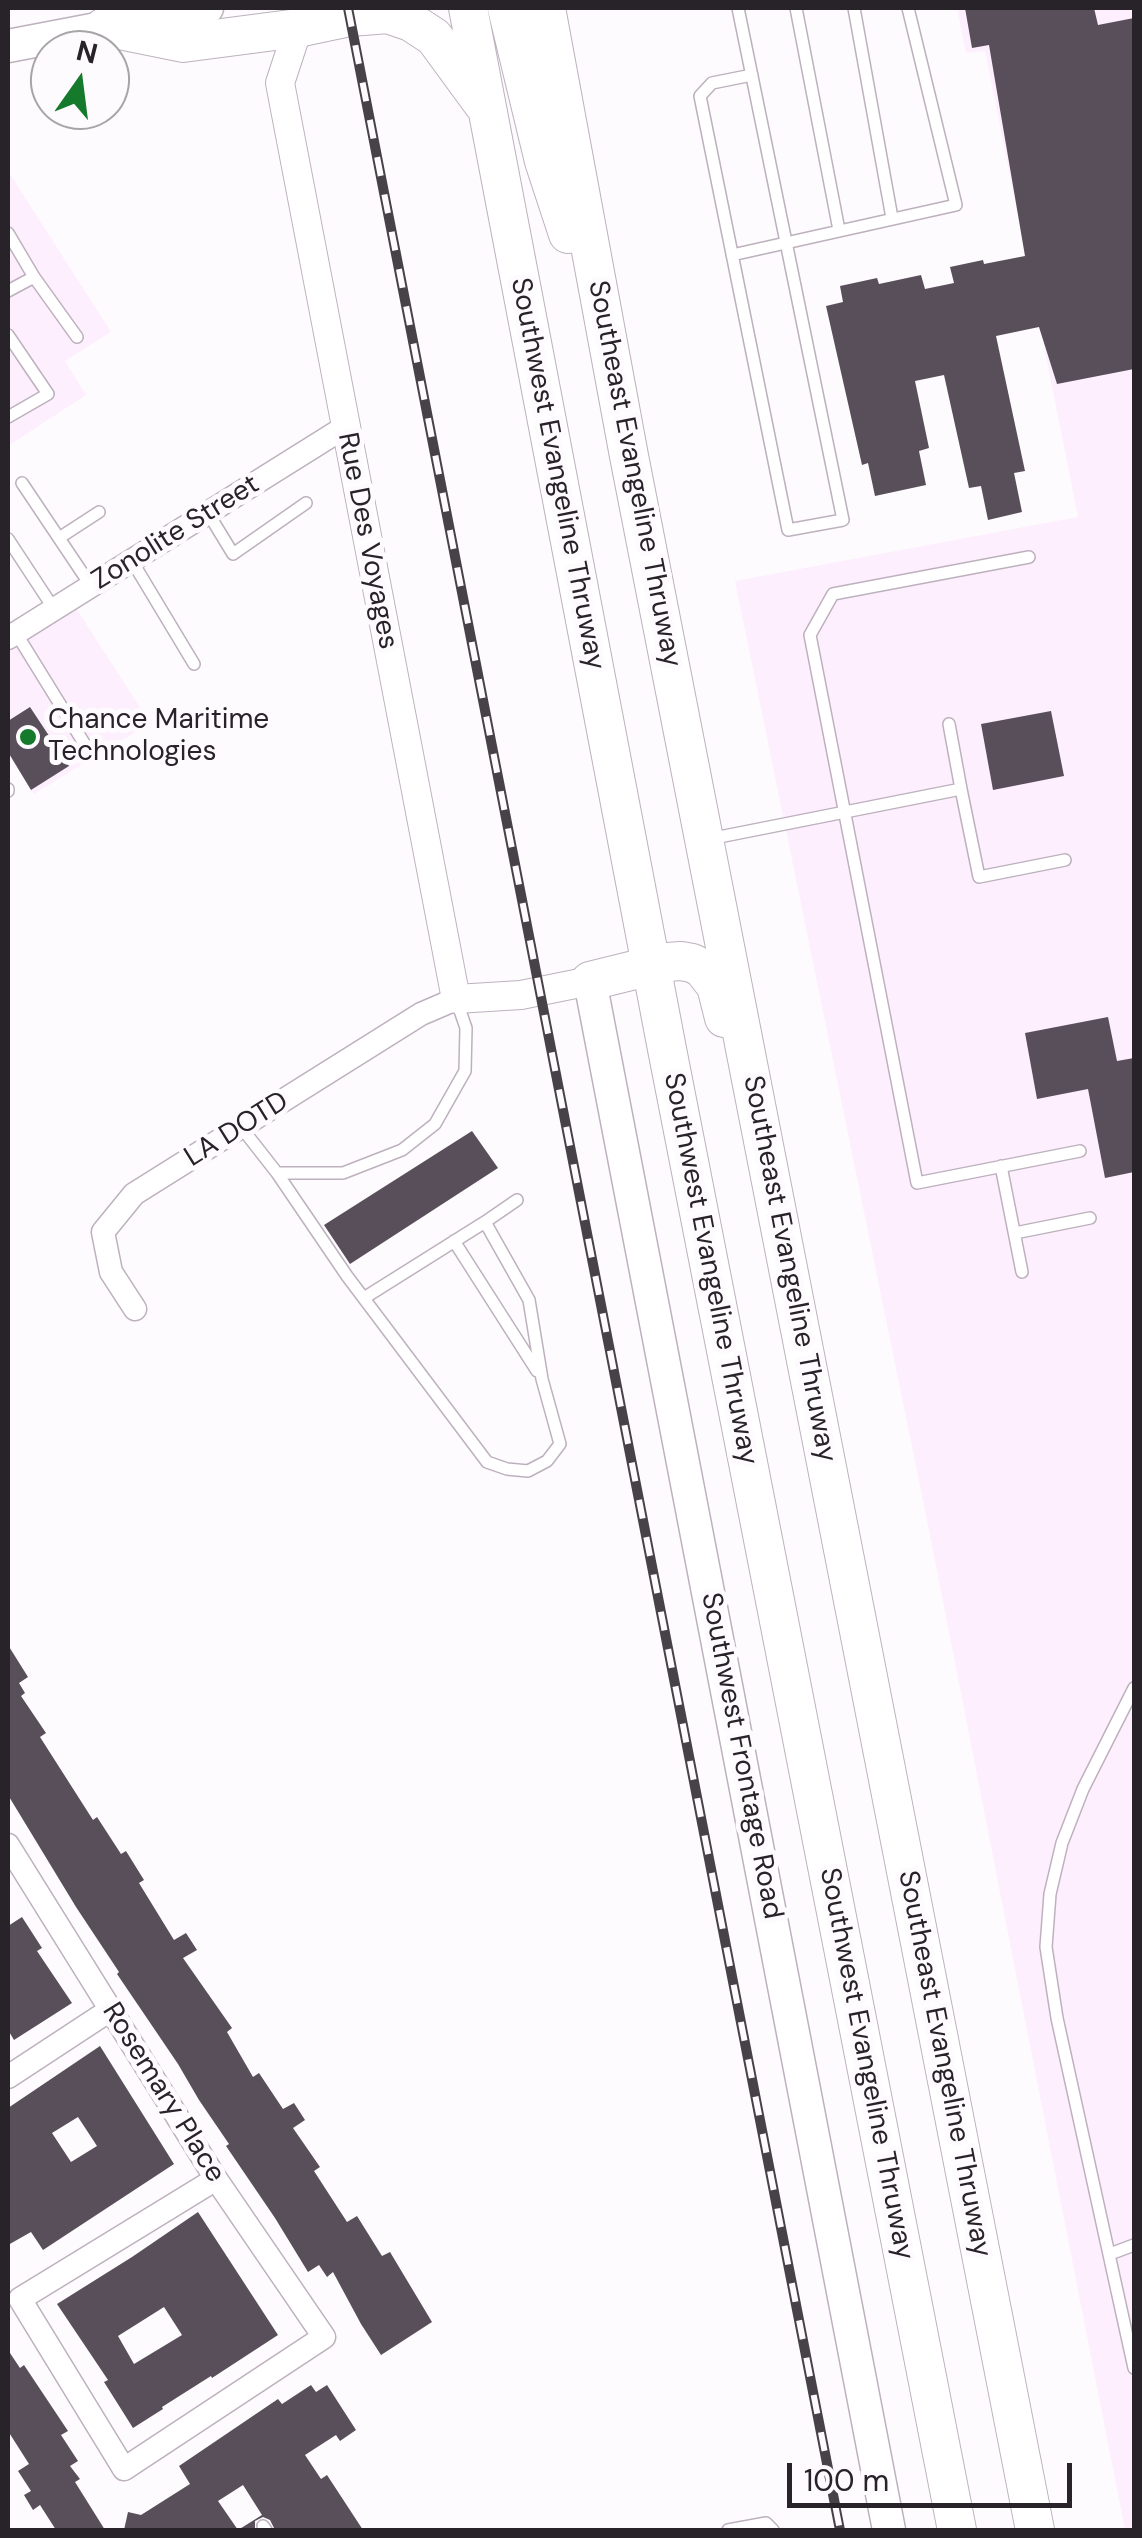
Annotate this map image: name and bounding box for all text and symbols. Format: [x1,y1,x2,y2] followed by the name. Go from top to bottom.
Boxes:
[30,30,130,130] north arrow
[73,32,101,73] text: N
[502,275,612,673] street label: Southwest Evangeline Thruway
[580,278,688,670] street label: Southeast Evangeline Thruway
[330,430,404,652] street label: Rue Des Voyages
[86,468,266,598] street label: Zonolite Street
[48,704,269,770] place label: Chance Maritime Technologies
[17,726,39,748] marker: Chance Maritime Technologies
[655,1070,765,1468] street label: Southwest Evangeline Thruway
[735,1073,843,1465] street label: Southeast Evangeline Thruway
[179,1085,295,1175] street label: LA DOTD
[693,1590,789,1922] street label: Southwest Frontage Road
[811,1865,921,2263] street label: Southwest Evangeline Thruway
[890,1868,998,2260] street label: Southeast Evangeline Thruway
[94,1997,232,2189] street label: Rosemary Place
[792,2443,1077,2505] scale bar
[804,2461,889,2500] text: 100 m

